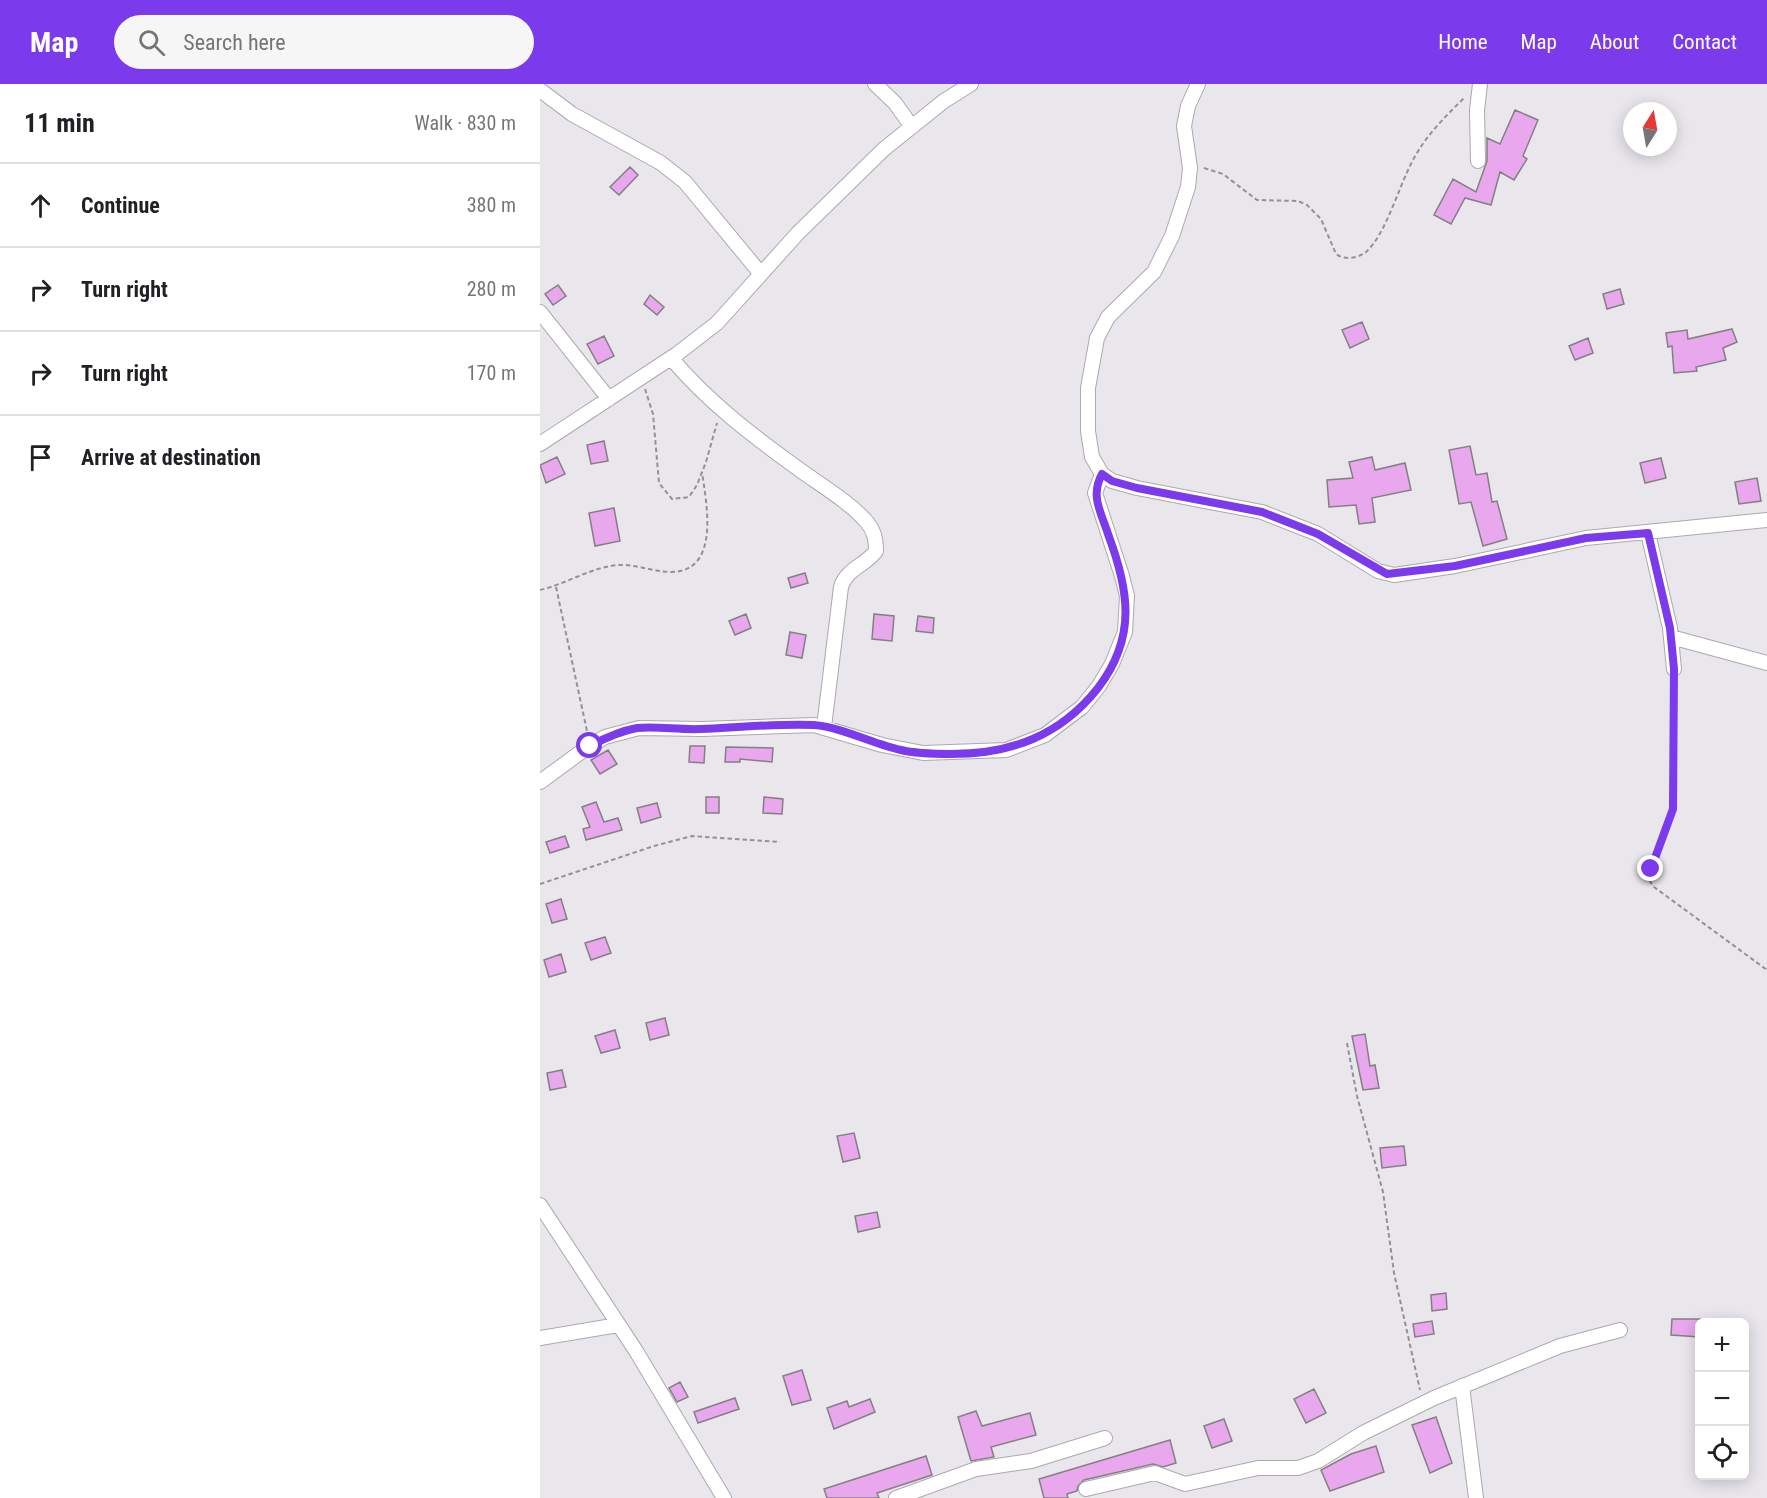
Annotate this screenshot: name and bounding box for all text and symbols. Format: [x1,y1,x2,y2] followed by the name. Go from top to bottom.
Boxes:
[114,15,534,69] search box
[30,26,78,59] text: Map
[135,26,168,59] icon: search
[183,30,286,55] text: Search here
[1438,30,1488,54] text: Home
[1521,30,1557,54] text: Map
[1590,30,1639,54] text: About
[1672,30,1737,54] text: Contact
[1623,102,1677,156] north arrow
[24,108,95,138] text: 11 min
[415,111,516,135] text: Walk · 830 m
[24,189,57,222] icon: ahead
[81,193,160,218] text: Continue
[467,193,516,217] text: 380 m
[24,273,57,306] icon: right
[81,277,168,302] text: Turn right
[467,277,516,301] text: 280 m
[24,357,57,390] icon: right
[81,361,168,386] text: Turn right
[467,361,516,385] text: 170 m
[24,441,57,474] icon: arrive
[81,445,261,470] text: Arrive at destination
[576,732,602,758] route start
[1637,855,1663,881] route end
[1695,1318,1749,1480] map controls
[1695,1318,1749,1372] button: +
[1695,1372,1749,1426] button: −
[1695,1426,1749,1480] button: locate

